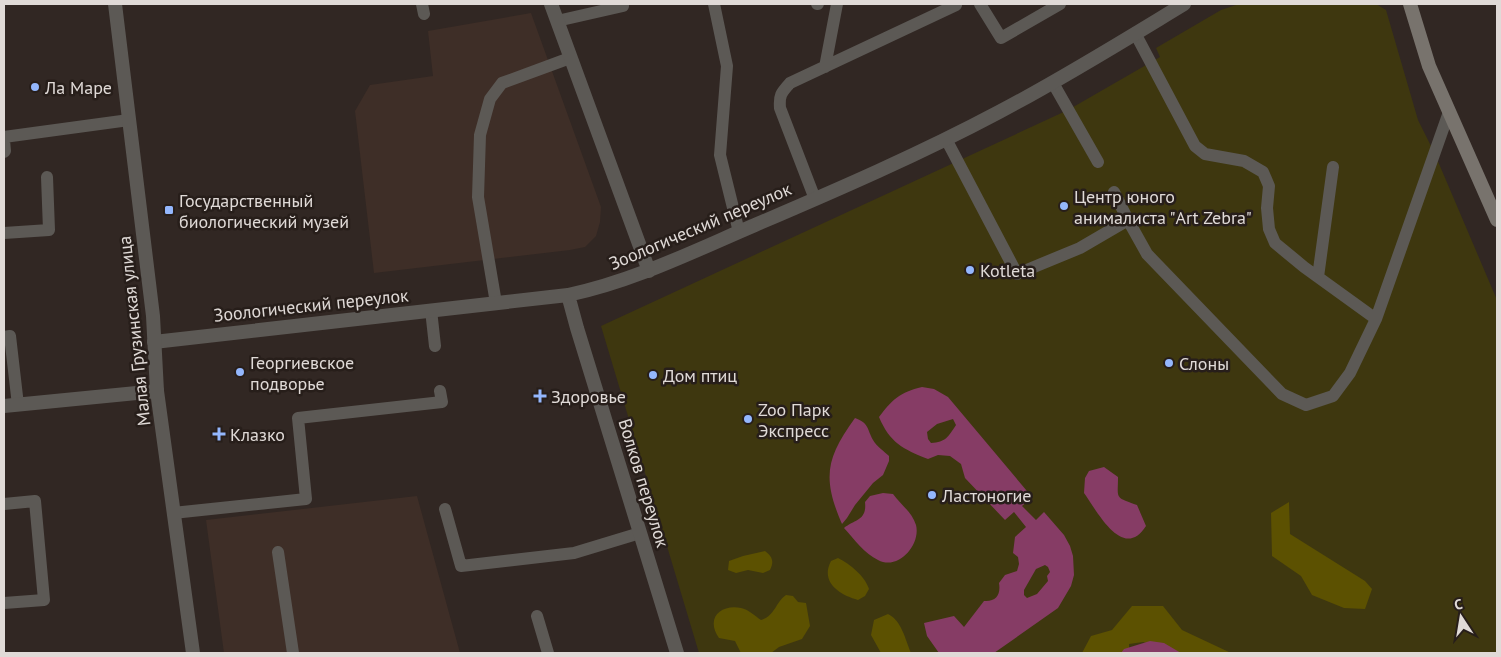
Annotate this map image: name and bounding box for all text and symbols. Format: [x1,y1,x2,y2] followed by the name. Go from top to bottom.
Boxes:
[44,76,112,99] place label: Ла Маре
[29,81,41,93] marker: Ла Маре
[605,177,795,275] street label: Зоологический переулок
[1074,185,1252,229] place label: Центр юного анималиста "Art Zebra"
[179,189,349,233] place label: Государственный биологический музей
[1058,200,1070,212] marker: Центр юного анималиста "Art Zebra"
[163,204,175,216] marker: Государственный биологический музей
[113,235,155,427] street label: Малая Грузинская улица
[980,259,1035,282] place label: Kotleta
[964,264,976,276] marker: Kotleta
[212,283,410,327] street label: Зоологический переулок
[250,351,354,395] place label: Георгиевское подворье
[1179,352,1229,375] place label: Слоны
[1163,357,1175,369] marker: Слоны
[663,364,737,387] place label: Дом птиц
[234,366,246,378] marker: Георгиевское подворье
[647,369,659,381] marker: Дом птиц
[551,385,626,408] place label: Здоровье
[533,389,547,403] marker: Здоровье
[758,398,831,442] place label: Zoo Парк Экспресс
[742,413,754,425] marker: Zoo Парк Экспресс
[613,416,675,551] street label: Волков переулок
[230,423,285,446] place label: Клазко
[212,427,226,441] marker: Клазко
[941,484,1032,507] place label: Ластоногие
[926,489,938,501] marker: Ластоногие
[1436,592,1486,642] north arrow
[1453,595,1464,614] text: С

